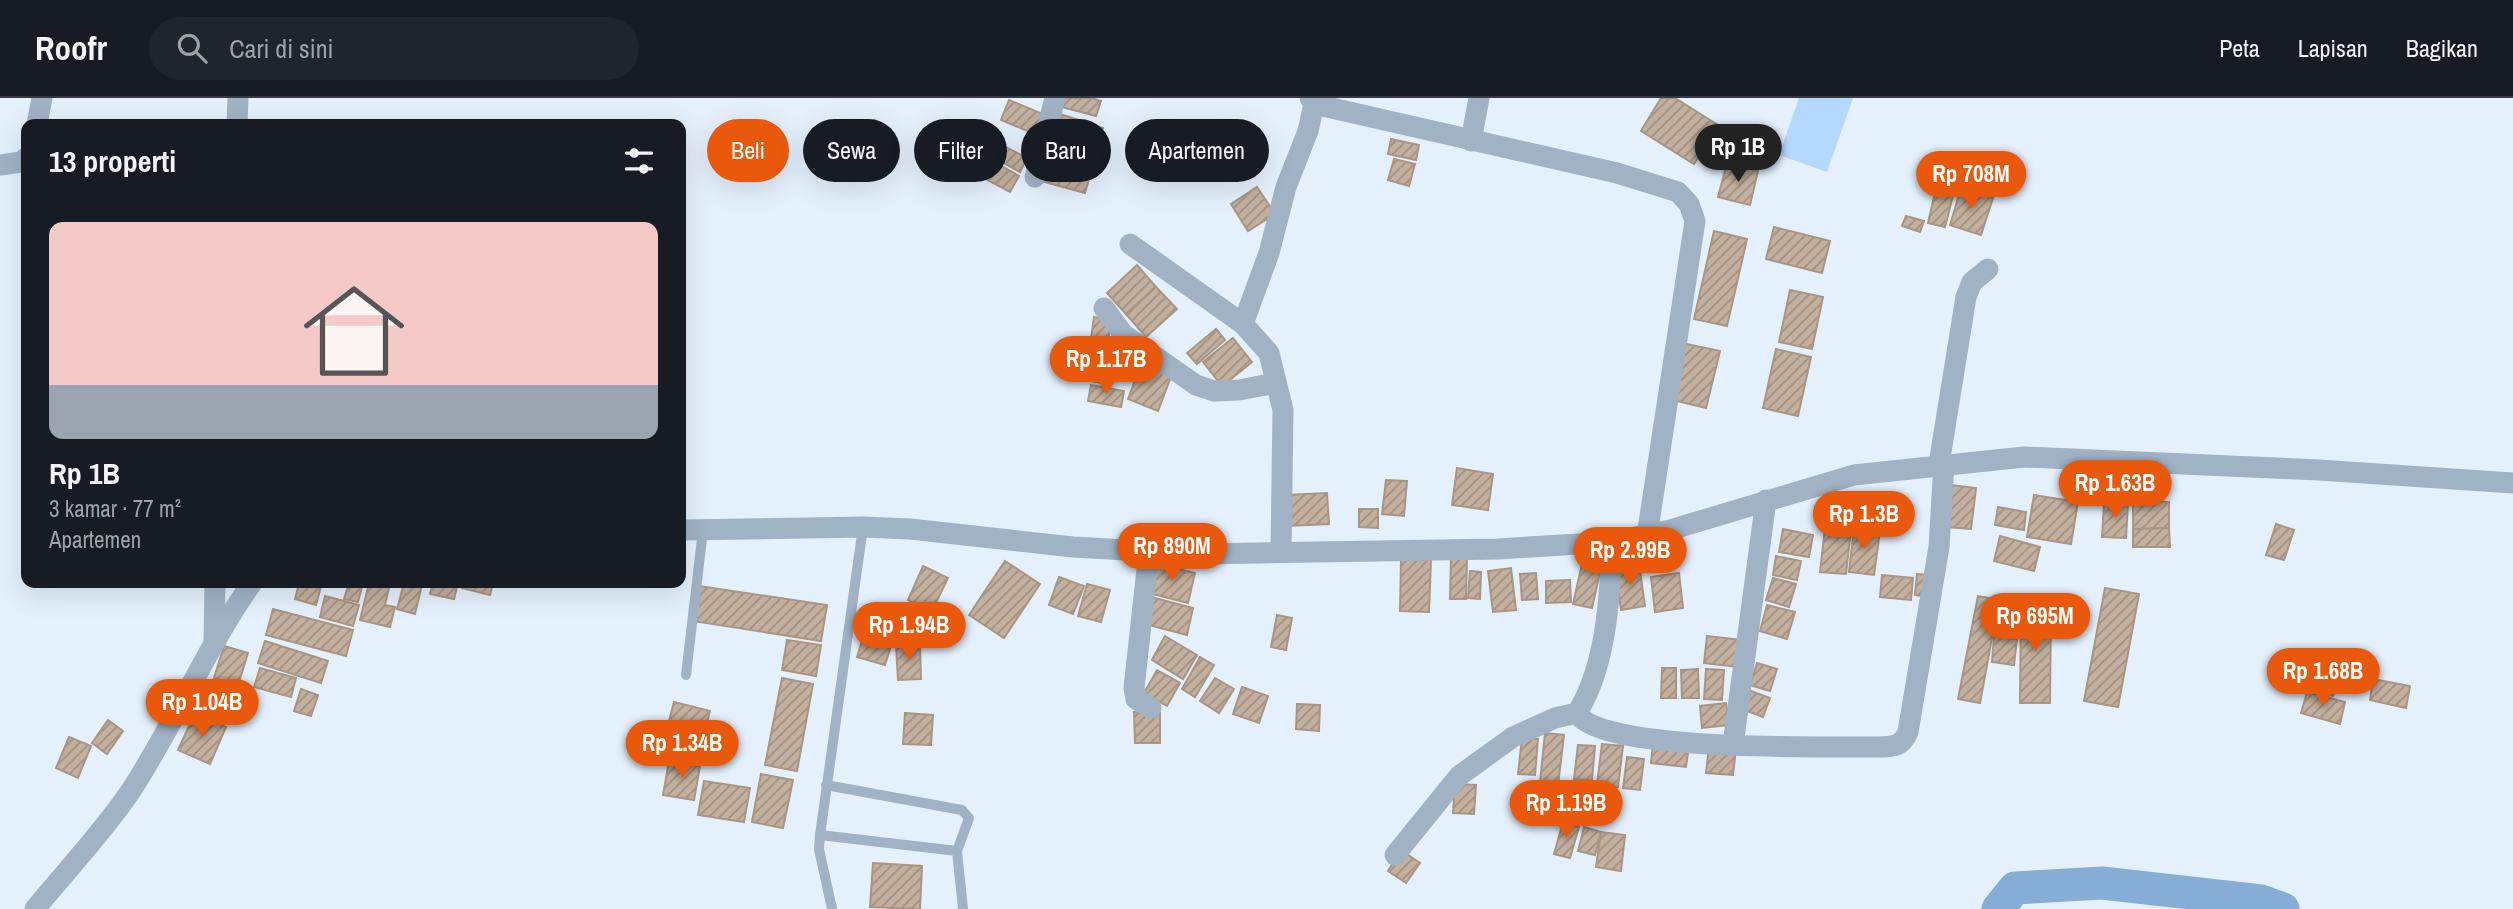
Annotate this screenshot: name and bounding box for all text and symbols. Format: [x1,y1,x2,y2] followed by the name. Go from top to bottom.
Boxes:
[149,17,639,80] search box
[35,26,107,70] text: Roofr
[173,29,211,67] icon: search
[229,31,333,66] text: Cari di sini
[2219,32,2260,64] text: Peta
[2298,32,2368,64] text: Lapisan
[2406,32,2478,64] text: Bagikan
[707,119,789,182] chip: Beli
[803,119,900,182] chip: Sewa
[914,119,1007,182] chip: Filter
[1021,119,1111,182] chip: Baru
[1125,119,1269,182] chip: Apartemen
[1689,125,1787,184] pin: Rp 1B
[1711,131,1765,162] text: Rp 1B
[49,141,176,181] text: 13 properti
[620,142,658,180] icon: filters
[1906,152,2036,211] pin: Rp 708M
[1932,158,2010,189] text: Rp 708M
[291,268,417,394] icon: home
[1034,336,1178,396] pin: Rp 1.17B
[1066,343,1146,374] text: Rp 1.17B
[49,453,120,493] text: Rp 1B
[2043,460,2187,520] pin: Rp 1.63B
[2075,467,2155,498] text: Rp 1.63B
[1799,491,1929,551] pin: Rp 1.3B
[49,493,181,524] text: 3 kamar · 77 m²
[1829,498,1899,529] text: Rp 1.3B
[49,524,141,555] text: Apartemen
[1107,524,1237,583] pin: Rp 890M
[1558,528,1702,587] pin: Rp 2.99B
[1133,530,1211,561] text: Rp 890M
[1590,534,1670,565] text: Rp 2.99B
[1970,594,2100,653] pin: Rp 695M
[1996,600,2074,631] text: Rp 695M
[837,602,981,662] pin: Rp 1.94B
[869,609,949,640] text: Rp 1.94B
[2251,648,2395,708] pin: Rp 1.68B
[2283,655,2363,686] text: Rp 1.68B
[130,680,274,739] pin: Rp 1.04B
[162,686,242,717] text: Rp 1.04B
[610,720,754,780] pin: Rp 1.34B
[642,727,722,758] text: Rp 1.34B
[1494,780,1638,840] pin: Rp 1.19B
[1526,787,1606,818] text: Rp 1.19B

